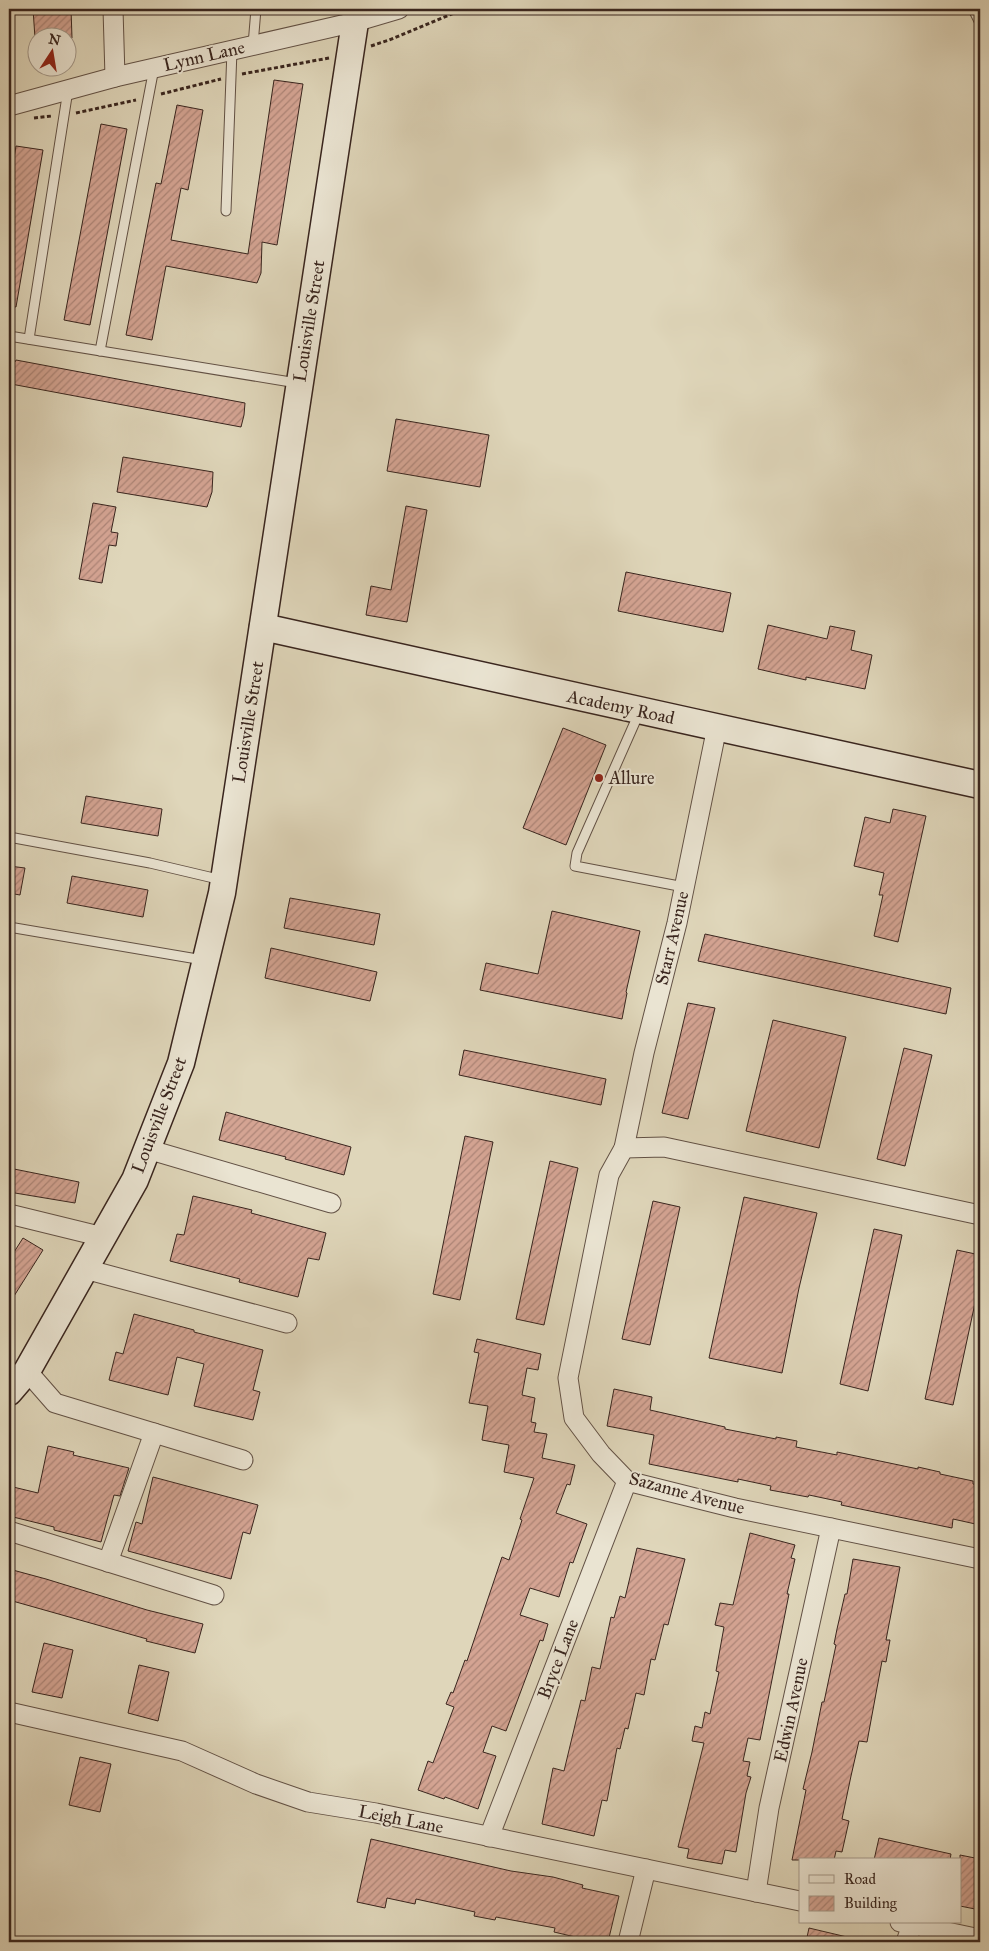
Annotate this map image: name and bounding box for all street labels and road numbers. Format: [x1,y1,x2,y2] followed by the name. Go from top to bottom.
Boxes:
[161,36,247,76] street label: Lynn Lane
[289,258,330,383] street label: Louisville Street
[228,659,269,784] street label: Louisville Street
[564,685,677,729] street label: Academy Road
[651,889,693,987] street label: Starr Avenue
[127,1053,192,1176] street label: Louisville Street
[627,1467,747,1519] street label: Sazanne Avenue
[533,1616,583,1702] street label: Bryce Lane
[769,1656,813,1764] street label: Edwin Avenue
[356,1800,445,1839] street label: Leigh Lane

